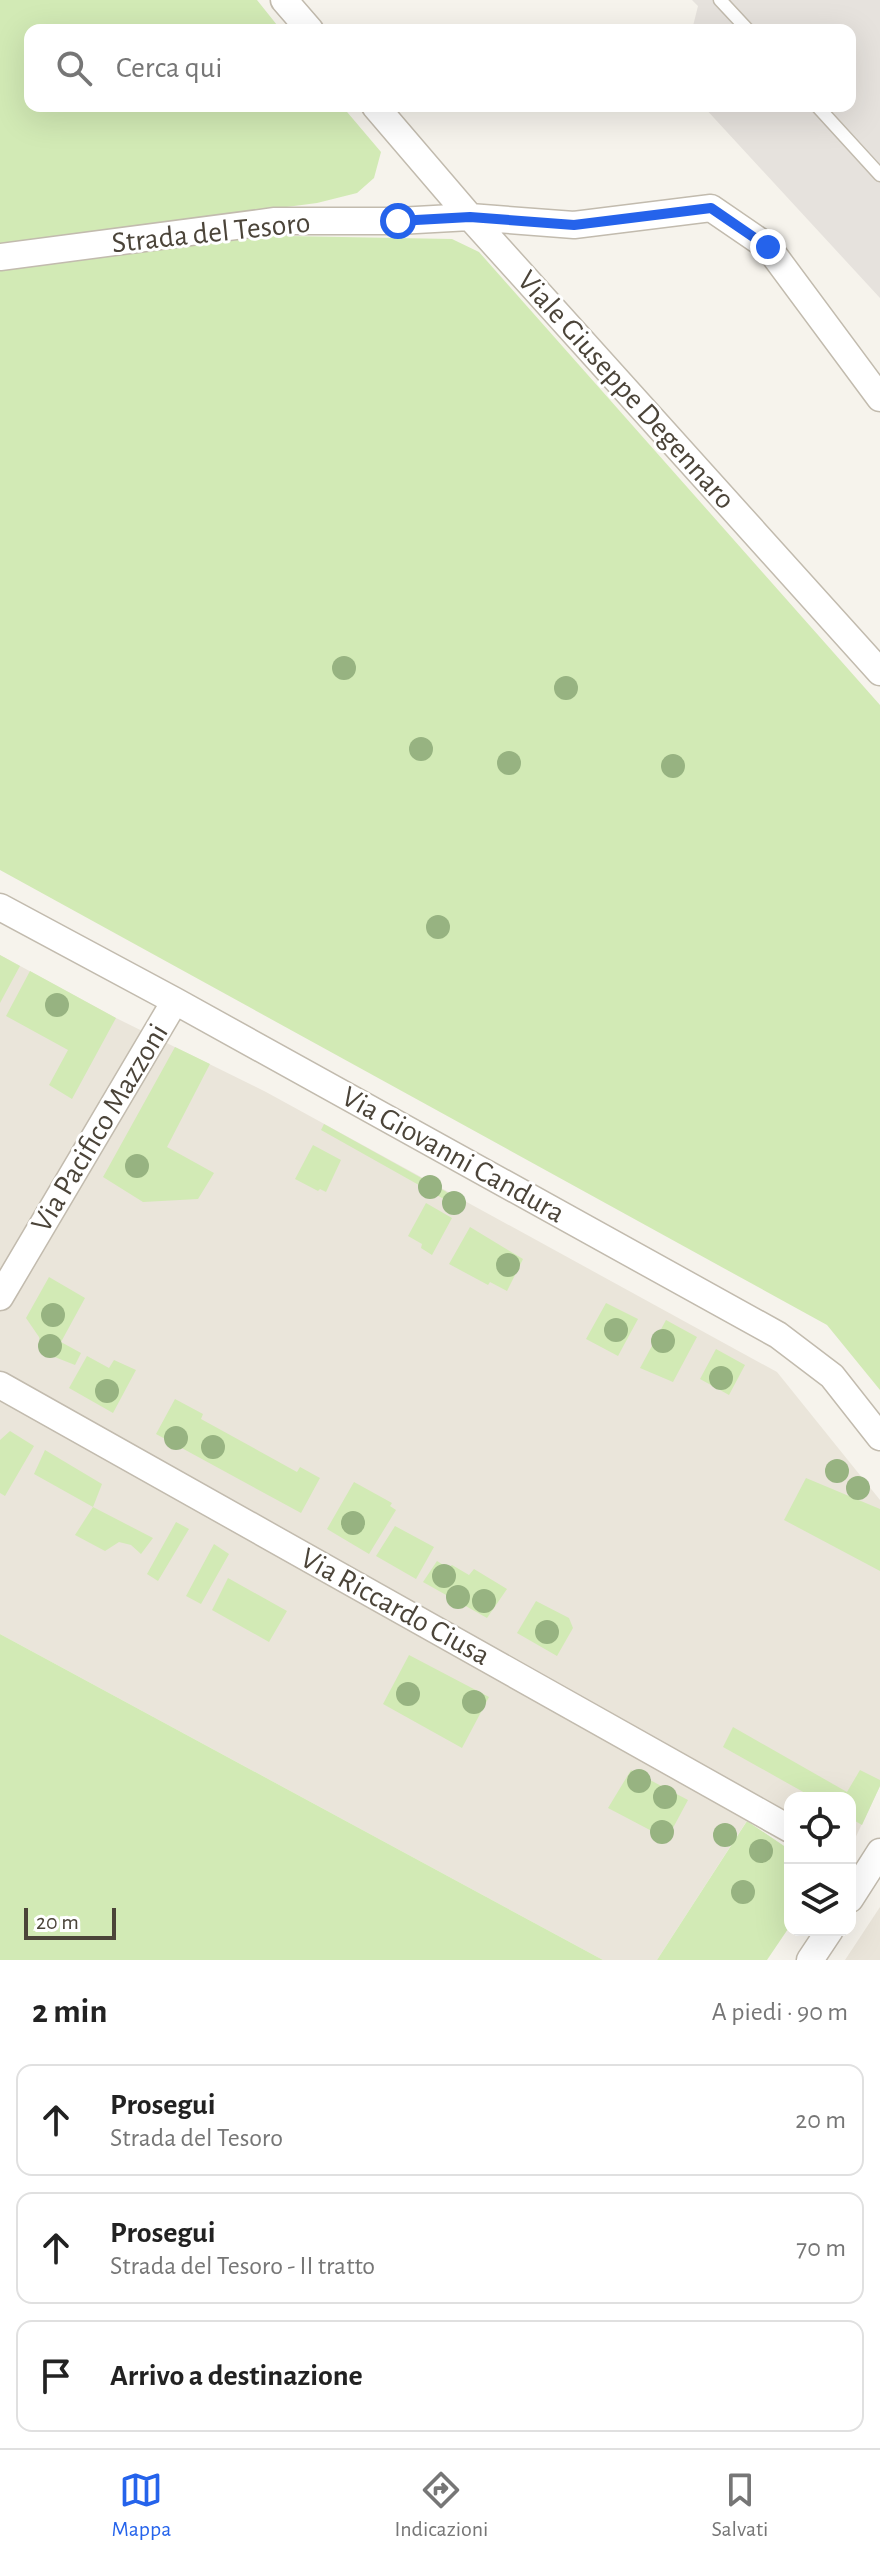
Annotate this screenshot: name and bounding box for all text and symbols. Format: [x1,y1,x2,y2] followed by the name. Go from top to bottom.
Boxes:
[24,24,856,112] search box
[52,46,96,90] icon: search
[116,53,222,83] text: Cerca qui
[380,203,416,239] route start
[110,208,312,258] street label: Strada del Tesoro
[750,229,786,265] route end
[511,265,741,515] street label: Viale Giuseppe Degennaro
[26,1019,174,1237] street label: Via Pacifico Mazzoni
[337,1081,569,1229] street label: Via Giovanni Candura
[295,1543,495,1671] street label: Via Riccardo Ciusa
[784,1792,856,1936] map controls
[784,1792,856,1864] button: locate
[784,1864,856,1936] button: layers
[24,1904,116,1940] scale bar
[36,1911,79,1933] text: 20 m
[32,1995,107,2029] text: 2 min
[712,1999,848,2025] text: A piedi · 90 m
[110,2090,216,2120] text: Prosegui
[34,2098,78,2142] icon: ahead
[795,2107,846,2133] text: 20 m
[110,2125,283,2151] text: Strada del Tesoro
[110,2218,216,2248] text: Prosegui
[34,2226,78,2270] icon: ahead
[796,2235,846,2261] text: 70 m
[110,2253,375,2279] text: Strada del Tesoro - II tratto
[34,2354,78,2398] icon: arrive
[110,2361,363,2391] text: Arrivo a destinazione
[112,2468,171,2542] tab: Mappa
[395,2468,488,2542] tab: Indicazioni
[711,2468,768,2542] tab: Salvati

